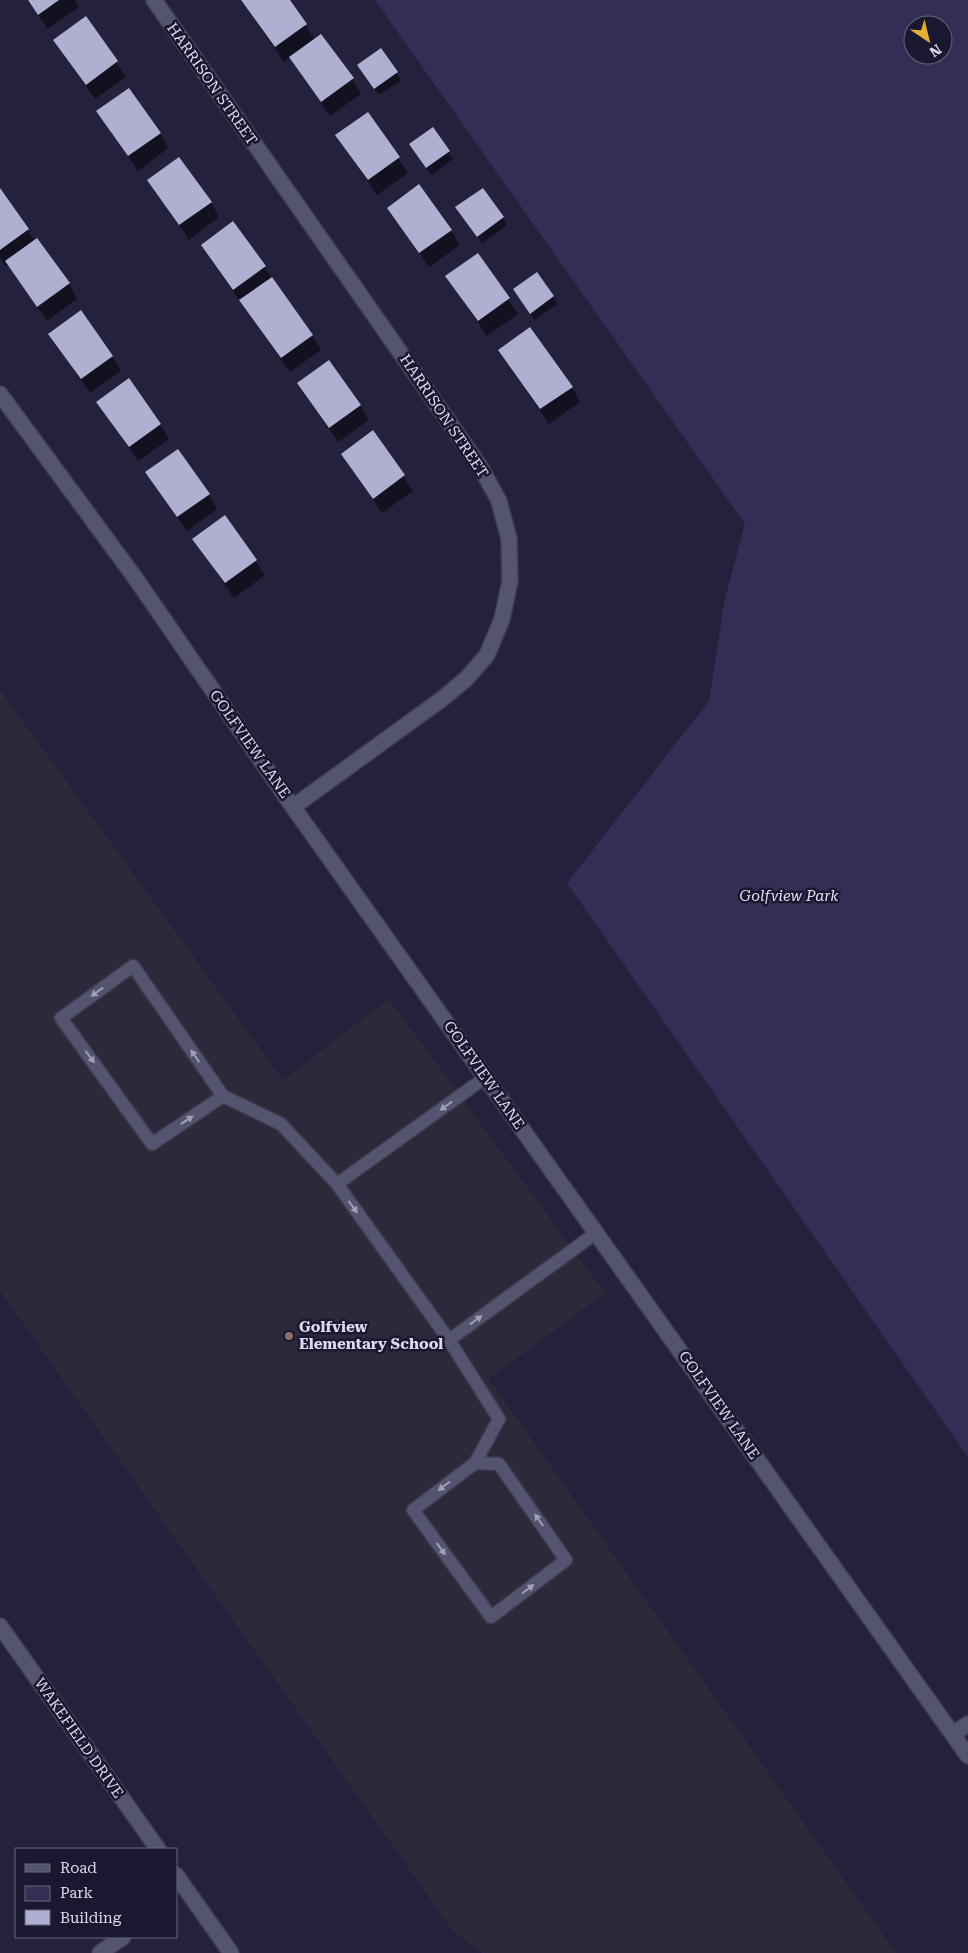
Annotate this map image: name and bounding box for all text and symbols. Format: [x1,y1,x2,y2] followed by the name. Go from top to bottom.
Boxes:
[903,15,953,65] north arrow
[163,19,261,149] street label: HARRISON STREET
[926,41,944,60] text: N
[396,351,492,481] street label: HARRISON STREET
[206,686,294,802] street label: GOLFVIEW LANE
[740,887,839,905] park label: Golfview Park
[90,987,104,997] one-way arrow
[440,1017,528,1133] street label: GOLFVIEW LANE
[190,1049,200,1063] one-way arrow
[85,1050,95,1064] one-way arrow
[439,1101,453,1111] one-way arrow
[181,1115,194,1125] one-way arrow
[348,1200,358,1214] one-way arrow
[469,1315,483,1325] one-way arrow
[299,1318,443,1353] place label: Golfview Elementary School
[283,1330,295,1342] marker: Golfview Elementary School
[675,1347,763,1463] street label: GOLFVIEW LANE
[437,1481,451,1491] one-way arrow
[534,1514,544,1527] one-way arrow
[436,1542,447,1555] one-way arrow
[522,1584,535,1594] one-way arrow
[31,1675,127,1801] street label: WAKEFIELD DRIVE
[15,1848,178,1938] legend
[60,1859,97,1877] text: Road
[60,1884,94,1902] text: Park
[60,1909,122,1927] text: Building

